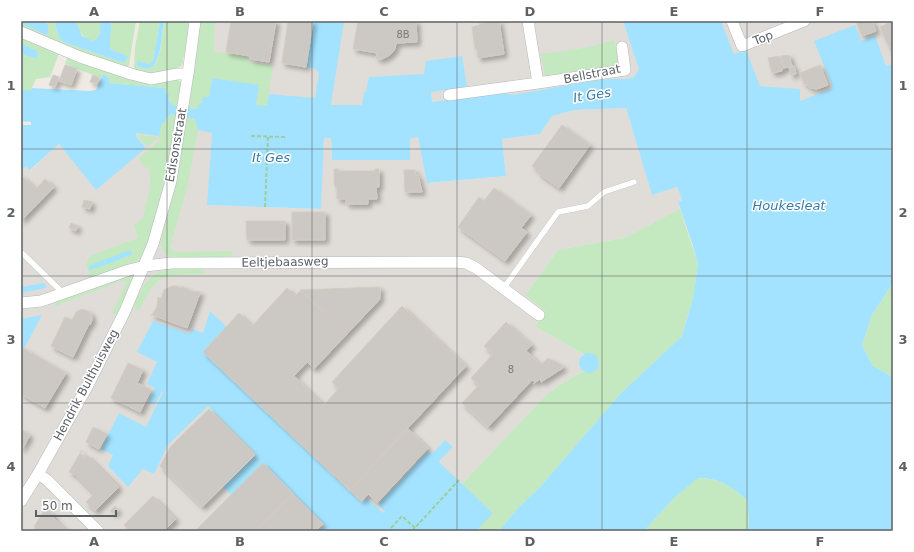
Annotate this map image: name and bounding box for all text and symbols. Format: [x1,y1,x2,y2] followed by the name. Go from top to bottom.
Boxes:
[89,4,99,19] text: A
[235,4,245,19] text: B
[379,4,389,19] text: C
[525,4,536,19] text: D
[670,4,678,19] text: E
[816,4,824,19] text: F
[750,28,775,49] street label: Top
[396,29,410,40] house number: 8B
[562,62,622,86] street label: Bellstraat
[6,78,16,93] text: 1
[898,78,908,93] text: 1
[572,85,612,105] water label: It Ges
[163,107,189,183] street label: Edisonstraat
[252,150,290,165] water label: It Ges
[753,198,826,213] water label: Houkesleat
[6,205,16,220] text: 2
[898,205,908,220] text: 2
[241,254,329,270] street label: Eeltjebaasweg
[51,327,121,443] street label: Hendrik Bulthuisweg
[6,332,16,347] text: 3
[898,332,908,347] text: 3
[508,364,514,375] house number: 8
[6,459,16,474] text: 4
[898,459,908,474] text: 4
[36,492,116,518] scale bar
[42,499,73,513] text: 50 m
[89,534,99,549] text: A
[235,534,245,549] text: B
[379,534,389,549] text: C
[525,534,536,549] text: D
[670,534,678,549] text: E
[816,534,824,549] text: F

